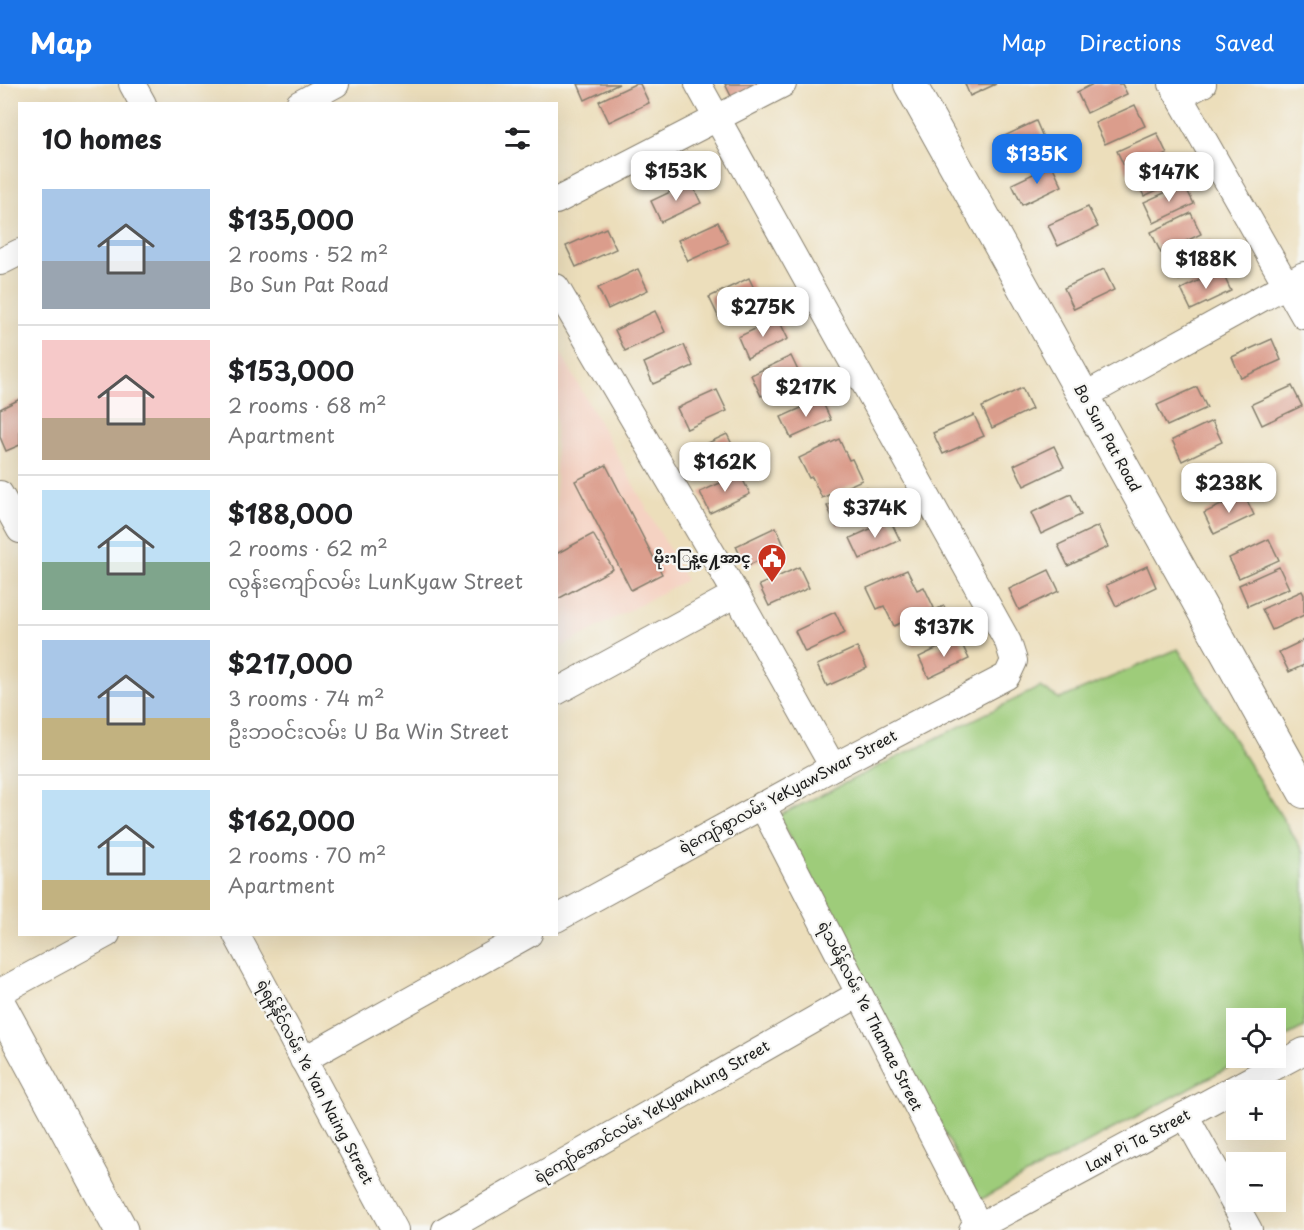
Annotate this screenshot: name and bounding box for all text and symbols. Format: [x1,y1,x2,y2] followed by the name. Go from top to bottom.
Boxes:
[30,21,92,64] text: Map
[1001,26,1046,58] text: Map
[1079,26,1181,58] text: Directions
[1214,26,1274,58] text: Saved
[42,119,162,158] text: 10 homes
[501,122,534,155] icon: filters
[995,134,1079,185] pin: $135K
[1006,138,1068,168] text: $135K
[634,151,718,202] pin: $153K
[1127,152,1211,203] pin: $147K
[645,155,707,185] text: $153K
[1139,156,1199,186] text: $147K
[228,200,354,239] text: $135,000
[90,213,162,285] icon: home
[228,239,388,269] text: 2 rooms · 52 m²
[1164,239,1248,290] pin: $188K
[1175,243,1237,273] text: $188K
[228,269,389,299] text: Bo Sun Pat Road
[721,287,805,338] pin: $275K
[731,291,795,321] text: $275K
[228,351,354,390] text: $153,000
[90,364,162,436] icon: home
[764,367,848,418] pin: $217K
[775,371,837,401] text: $217K
[1069,379,1148,496] street label: Bo Sun Pat Road
[228,390,387,420] text: 2 rooms · 68 m²
[228,420,335,450] text: Apartment
[683,442,767,493] pin: $162K
[693,446,757,476] text: $162K
[1187,463,1271,514] pin: $238K
[1195,467,1263,497] text: $238K
[833,488,917,539] pin: $374K
[843,492,907,522] text: $374K
[228,494,353,533] text: $188,000
[90,514,162,586] icon: home
[228,533,388,563] text: 2 rooms · 62 m²
[756,542,788,584] public building icon: မိုးၫြန္႔ေအာင္
[654,545,751,571] place label: မိုးၫြန္႔ေအာင္
[228,566,523,596] text: လွန်းကျော်လမ်း LunKyaw Street
[902,607,986,658] pin: $137K
[914,611,974,641] text: $137K
[228,644,353,683] text: $217,000
[90,664,162,736] icon: home
[228,683,385,713] text: 3 rooms · 74 m²
[228,716,509,746] text: ဦးဘဝင်းလမ်း U Ba Win Street
[674,723,901,860] street label: ရဲကျော်စွာလမ်း YeKyawSwar Street
[228,801,355,840] text: $162,000
[90,814,162,886] icon: home
[228,840,386,870] text: 2 rooms · 70 m²
[228,870,335,900] text: Apartment
[812,916,929,1115] street label: ရဲသမိန်လမ်း Ye Thamae Street
[251,975,380,1189] street label: ရဲရန်နိုင်လမ်း Ye Yan Naing Street
[1226,1008,1286,1212] map controls
[1226,1008,1286,1068] button: locate
[529,1034,774,1190] street label: ရဲကျော်အောင်လမ်း YeKyawAung Street
[1226,1080,1286,1140] button: +
[1081,1102,1194,1177] street label: Law Pi Ta Street
[1226,1152,1286,1212] button: −

